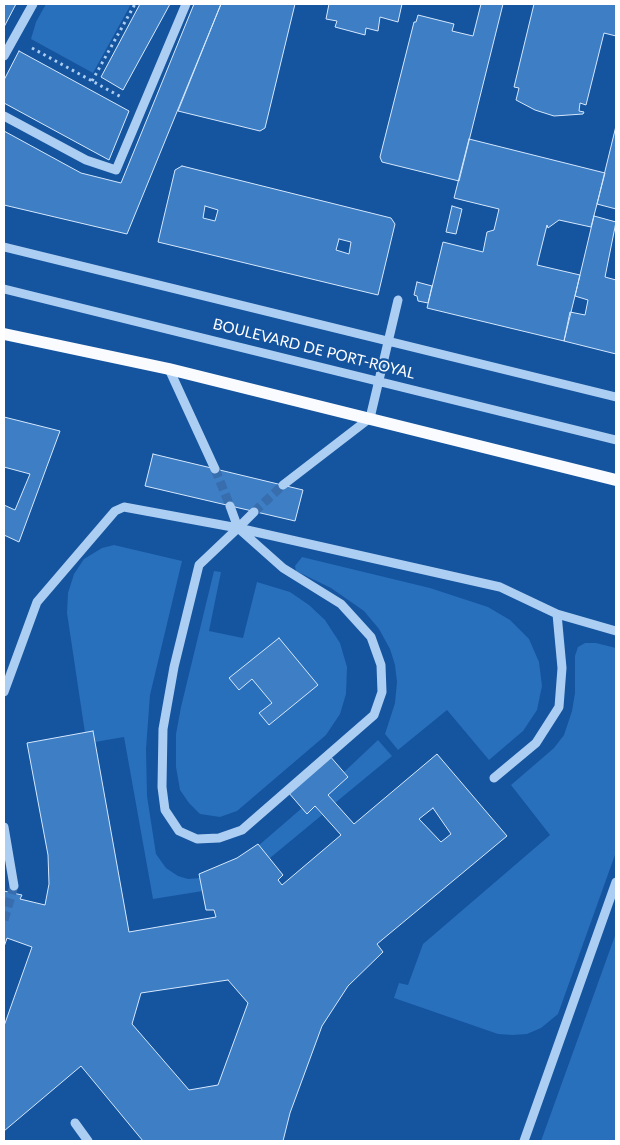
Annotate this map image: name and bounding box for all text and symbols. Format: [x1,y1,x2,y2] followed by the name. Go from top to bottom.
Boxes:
[211,315,417,383] street label: BOULEVARD DE PORT-ROYAL

